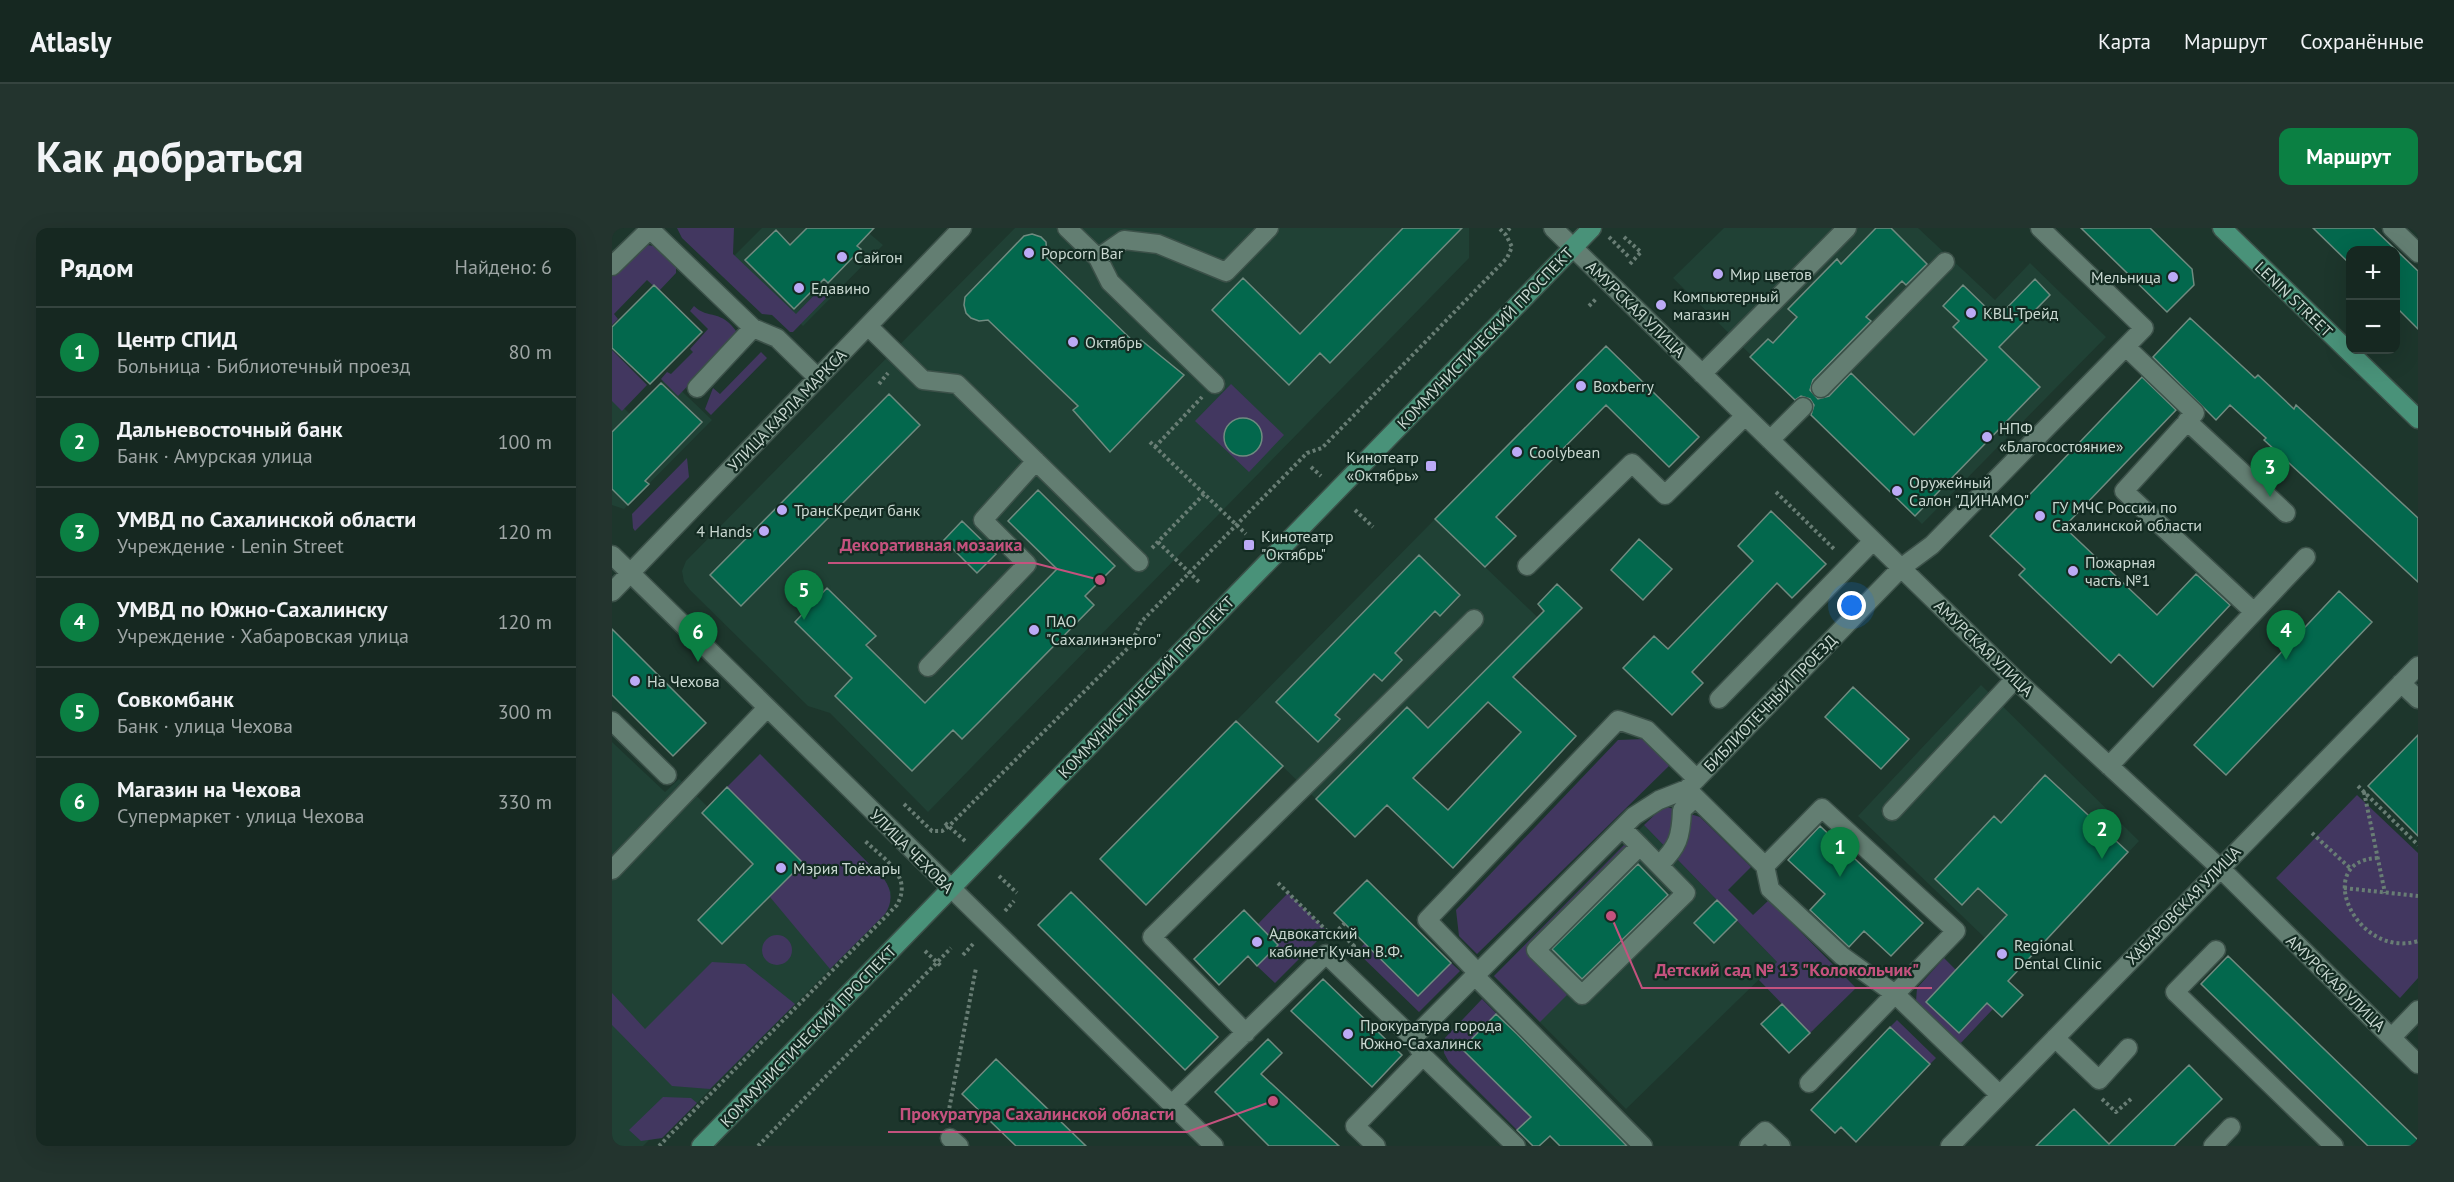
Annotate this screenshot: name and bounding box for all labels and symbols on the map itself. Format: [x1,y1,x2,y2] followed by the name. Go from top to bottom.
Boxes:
[1041,243,1124,263] place label: Popcorn Bar
[1393,243,1577,433] street label: КОММУНИСТИЧЕСКИЙ ПРОСПЕКТ
[1022,246,1036,260] marker: Popcorn Bar
[854,247,903,267] place label: Сайгон
[835,250,849,264] marker: Сайгон
[1582,257,1690,362] street label: АМУРСКАЯ УЛИЦА
[2251,257,2337,341] street label: LENIN STREET
[1730,264,1812,284] place label: Мир цветов
[1711,267,1725,281] marker: Мир цветов
[2091,267,2161,287] place label: Мельница
[2166,270,2180,284] marker: Мельница
[811,278,870,298] place label: Едавино
[792,281,806,295] marker: Едавино
[1673,286,1779,324] place label: Компьютерный магазин
[1654,298,1668,312] marker: Компьютерный магазин
[1983,303,2059,323] place label: КВЦ-Трейд
[1964,306,1978,320] marker: КВЦ-Трейд
[1085,332,1142,352] place label: Октябрь
[1066,335,1080,349] marker: Октябрь
[724,344,851,475] street label: УЛИЦА КАРЛА МАРКСА
[1593,376,1654,396] place label: Boxberry
[1574,379,1588,393] marker: Boxberry
[1999,418,2124,456] place label: НПФ «Благосостояние»
[1980,430,1994,444] marker: НПФ «Благосостояние»
[1529,442,1600,462] place label: Coolybean
[1510,445,1524,459] marker: Coolybean
[1346,447,1419,485] place label: Кинотеатр «Октябрь»
[2250,448,2290,497] pin: 3
[1424,459,1438,473] marker: Кинотеатр «Октябрь»
[1909,472,2029,510] place label: Оружейный Салон "ДИНАМО"
[1890,484,1904,498] marker: Оружейный Салон "ДИНАМО"
[2052,497,2202,535] place label: ГУ МЧС России по Сахалинской области
[794,500,920,520] place label: ТрансКредит банк
[775,503,789,517] marker: ТрансКредит банк
[2033,509,2047,523] marker: ГУ МЧС России по Сахалинской области
[696,521,752,541] place label: 4 Hands
[757,524,771,538] marker: 4 Hands
[1261,526,1334,564] place label: Кинотеатр "Октябрь"
[828,527,1034,563] callout: Декоративная мозаика
[840,533,1022,556] text: Декоративная мозаика
[1242,538,1256,552] marker: Кинотеатр "Октябрь"
[2085,552,2155,590] place label: Пожарная часть №1
[2066,564,2080,578] marker: Пожарная часть №1
[784,570,824,620] pin: 5
[1837,591,1866,620] your location
[1054,592,1238,782] street label: КОММУНИСТИЧЕСКИЙ ПРОСПЕКТ
[1930,596,2038,701] street label: АМУРСКАЯ УЛИЦА
[2266,610,2306,660] pin: 4
[1046,611,1161,649] place label: ПАО "Сахалинэнерго"
[678,612,718,662] pin: 6
[1027,623,1041,637] marker: ПАО "Сахалинэнерго"
[1699,630,1841,776] street label: БИБЛИОТЕЧНЫЙ ПРОЕЗД
[647,671,720,691] place label: На Чехова
[628,674,642,688] marker: На Чехова
[866,805,959,898] street label: УЛИЦА ЧЕХОВА
[2082,810,2122,859] pin: 2
[1820,828,1860,877] pin: 1
[2121,841,2245,968] street label: ХАБАРОВСКАЯ УЛИЦА
[793,858,900,878] place label: Мэрия Тоёхары
[774,861,788,875] marker: Мэрия Тоёхары
[1269,923,1403,961] place label: Адвокатский кабинет Кучан В.Ф.
[2282,931,2390,1036] street label: АМУРСКАЯ УЛИЦА
[1250,935,1264,949] marker: Адвокатский кабинет Кучан В.Ф.
[2014,935,2102,973] place label: Regional Dental Clinic
[716,941,900,1131] street label: КОММУНИСТИЧЕСКИЙ ПРОСПЕКТ
[1995,947,2009,961] marker: Regional Dental Clinic
[1642,952,1932,988] callout: Детский сад № 13 "Колокольчик"
[1655,958,1919,981] text: Детский сад № 13 "Колокольчик"
[1360,1015,1502,1053] place label: Прокуратура города Южно-Сахалинск
[1341,1027,1355,1041] marker: Прокуратура города Южно-Сахалинск
[888,1096,1187,1132] callout: Прокуратура Сахалинской области
[900,1102,1174,1125] text: Прокуратура Сахалинской области

